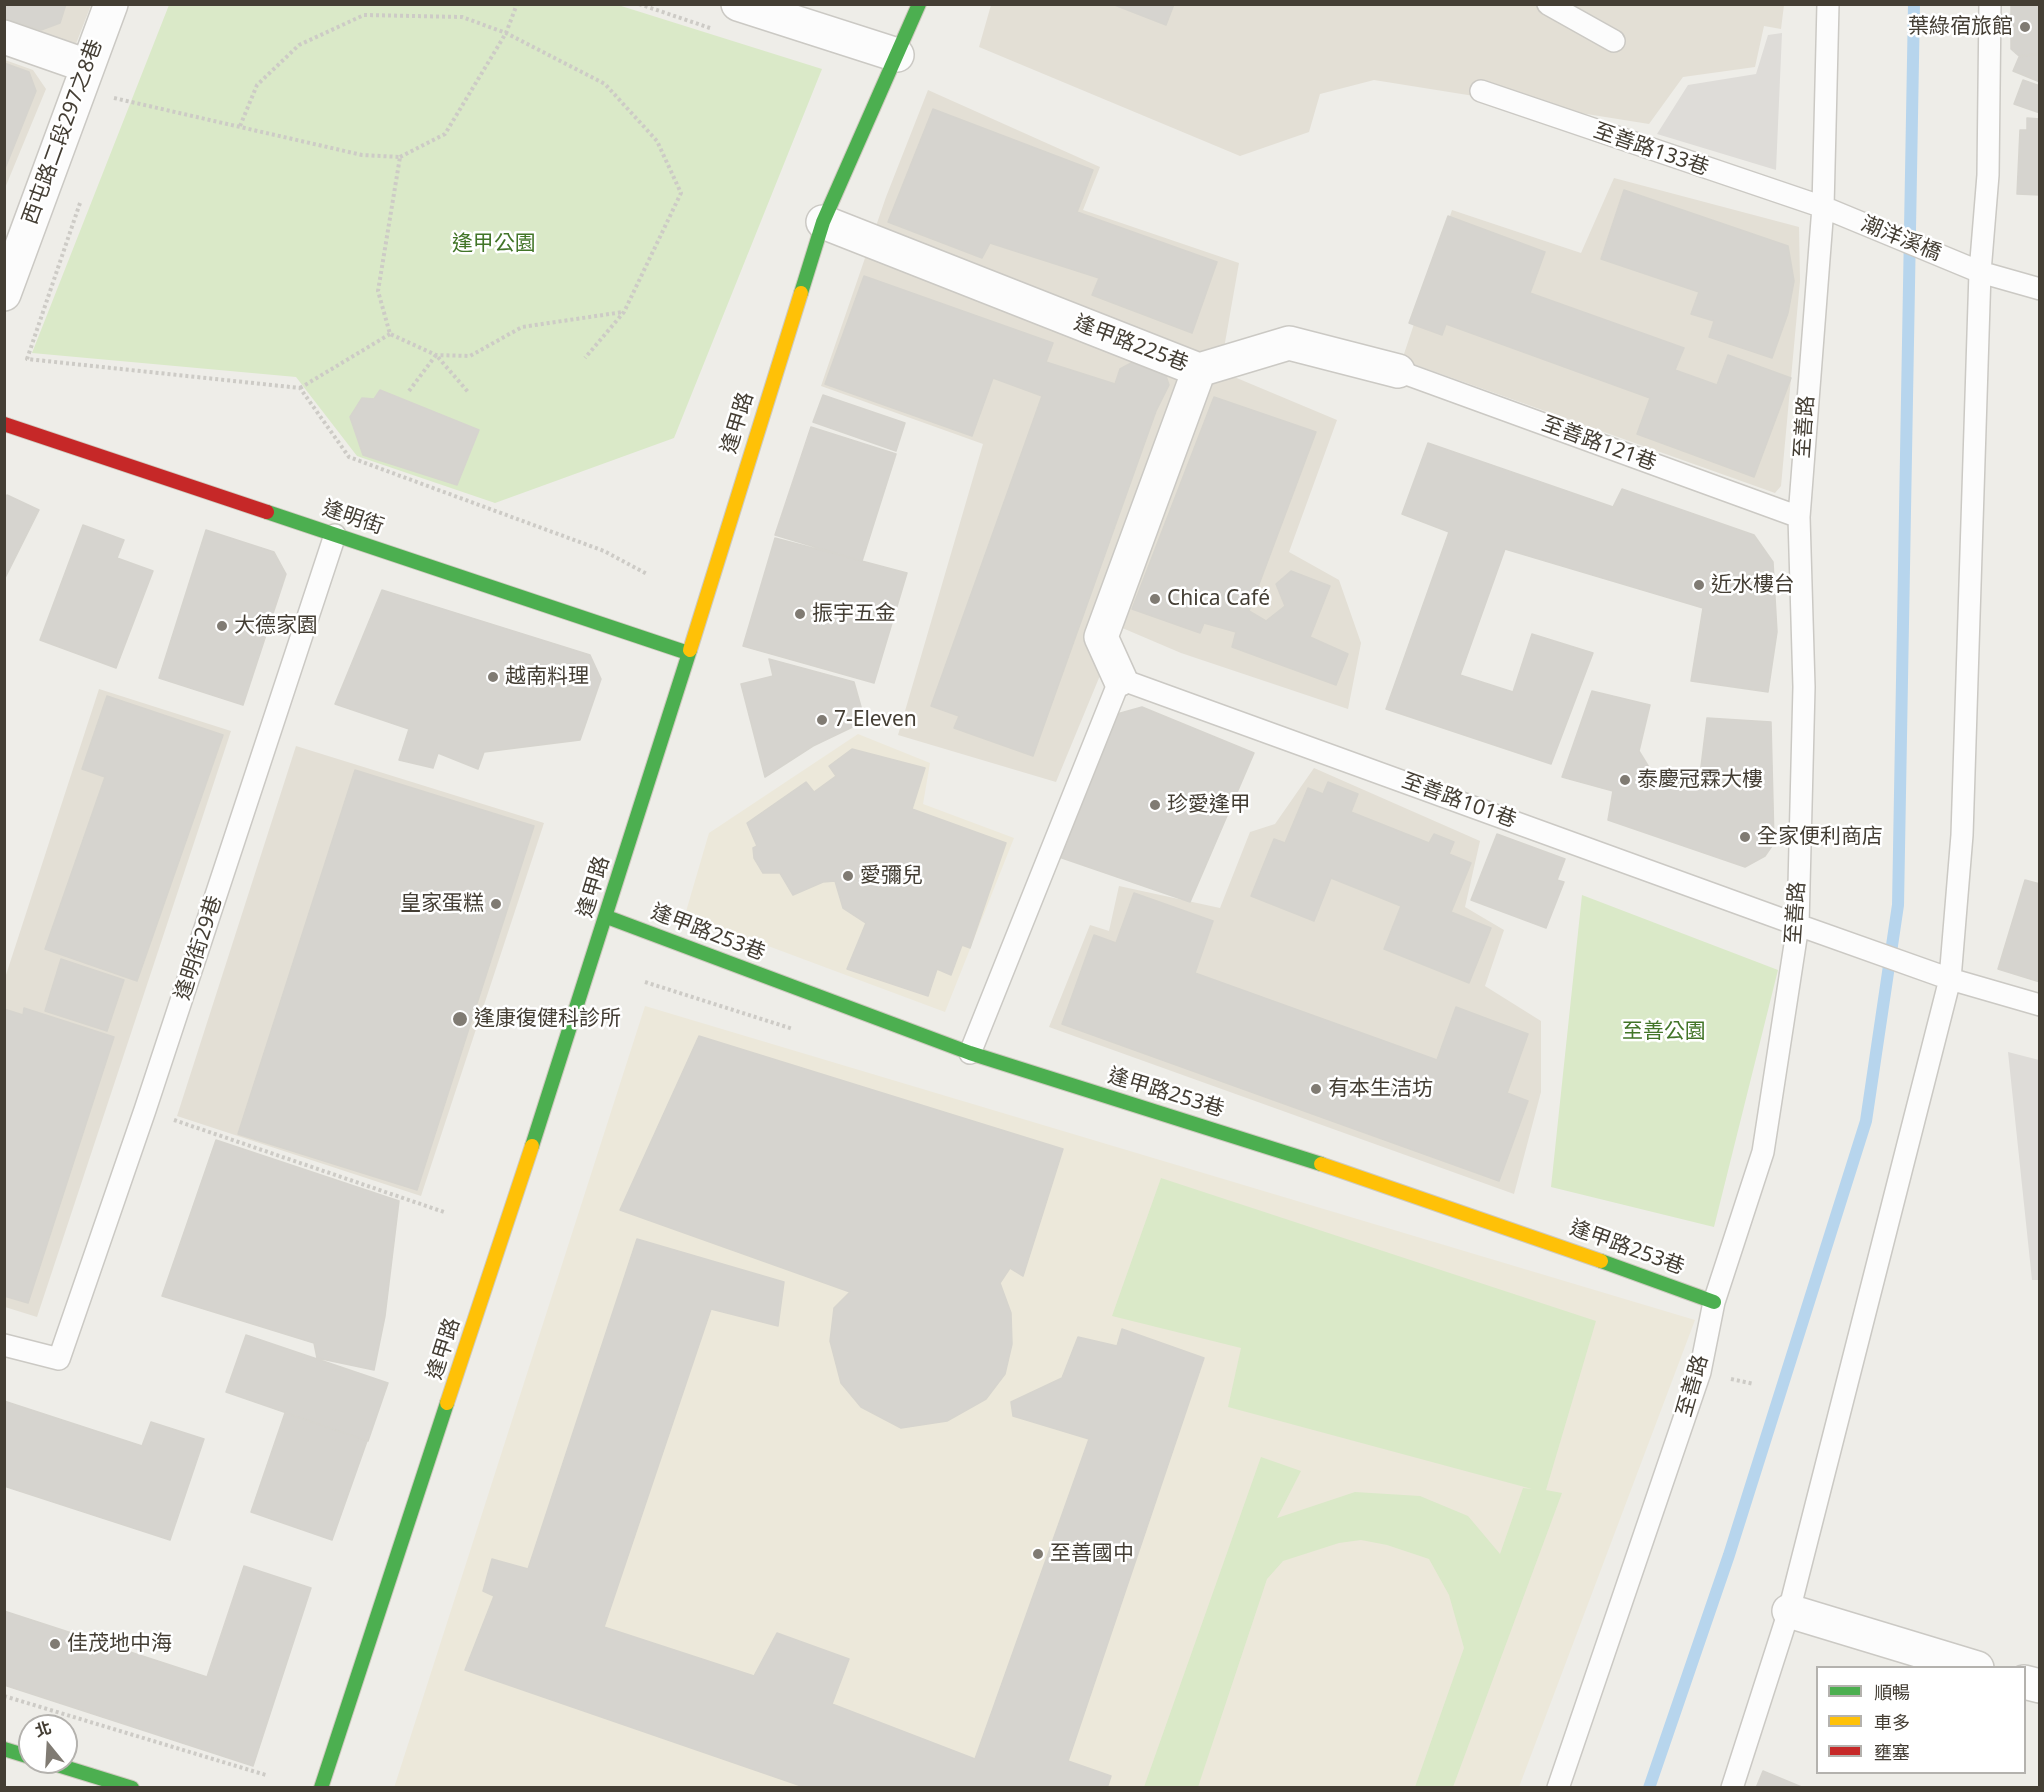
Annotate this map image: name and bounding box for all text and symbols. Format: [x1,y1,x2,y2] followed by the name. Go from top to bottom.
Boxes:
[1908,14,2013,40] place label: 葉綠宿旅館
[2018,20,2032,34] marker: 葉綠宿旅館
[18,36,108,228] street label: 西屯路二段297之8巷
[1590,119,1712,181] street label: 至善路133巷
[1857,212,1945,266] street label: 潮洋溪橋
[452,231,536,257] park label: 逢甲公園
[1070,311,1192,377] street label: 逢甲路225巷
[717,389,759,457] street label: 逢甲路
[1790,395,1820,459] street label: 至善路
[1538,412,1660,476] street label: 至善路121巷
[319,496,387,540] street label: 逢明街
[1711,572,1795,598] place label: 近水樓台
[1692,578,1706,592] marker: 近水樓台
[1167,586,1270,612] place label: Chica Café
[1148,592,1162,606] marker: Chica Café
[812,601,896,627] place label: 振宇五金
[793,607,807,621] marker: 振宇五金
[234,613,318,639] place label: 大德家園
[215,619,229,633] marker: 大德家園
[505,664,589,690] place label: 越南料理
[486,670,500,684] marker: 越南料理
[834,707,917,733] place label: 7-Eleven
[815,713,829,727] marker: 7-Eleven
[1637,767,1763,793] place label: 泰慶冠霖大樓
[1398,769,1520,833] street label: 至善路101巷
[1618,773,1632,787] marker: 泰慶冠霖大樓
[1167,792,1251,818] place label: 珍愛逢甲
[1148,798,1162,812] marker: 珍愛逢甲
[1757,824,1883,850] place label: 全家便利商店
[1738,830,1752,844] marker: 全家便利商店
[573,853,615,921] street label: 逢甲路
[860,863,923,889] place label: 愛彌兒
[841,869,855,883] marker: 愛彌兒
[1781,881,1811,945] street label: 至善路
[400,891,484,917] place label: 皇家蛋糕
[170,893,228,1003] street label: 逢明街29巷
[489,897,503,911] marker: 皇家蛋糕
[647,900,769,966] street label: 逢甲路253巷
[474,1006,621,1032] place label: 逢康復健科診所
[451,1010,469,1028] marker: 逢康復健科診所
[1622,1019,1706,1045] park label: 至善公園
[1105,1063,1227,1123] street label: 逢甲路253巷
[1328,1076,1433,1102] place label: 有本生洁坊
[1309,1082,1323,1096] marker: 有本生洁坊
[1566,1216,1688,1280] street label: 逢甲路253巷
[422,1315,466,1383] street label: 逢甲路
[1672,1352,1714,1420] street label: 至善路
[1050,1541,1134,1567] place label: 至善國中
[1031,1547,1045,1561] marker: 至善國中
[67,1631,172,1657] place label: 佳茂地中海
[48,1637,62,1651] marker: 佳茂地中海
[1816,1666,2026,1774] legend
[1874,1680,1910,1704] text: 順暢
[1874,1710,1910,1734] text: 車多
[18,1714,78,1774] north arrow
[32,1716,54,1742] text: 北
[1874,1740,1910,1764] text: 壅塞

